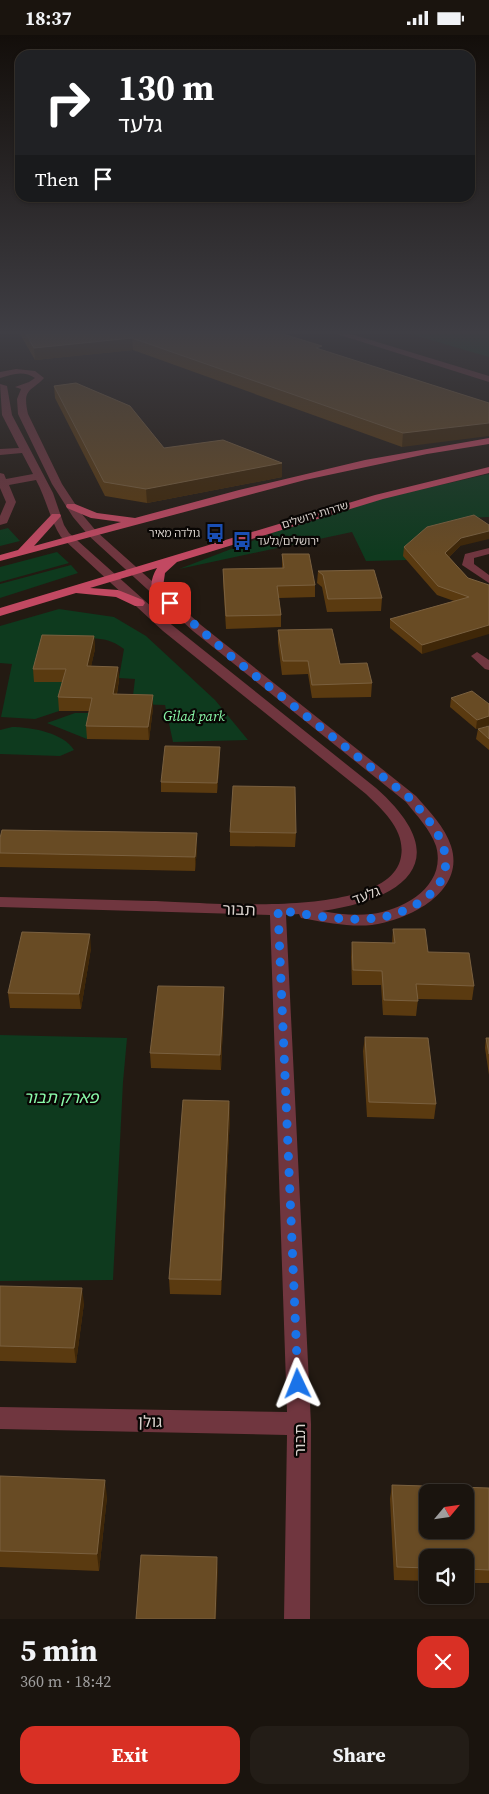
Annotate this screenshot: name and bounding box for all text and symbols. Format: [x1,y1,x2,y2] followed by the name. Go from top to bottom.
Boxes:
[25,5,72,31] text: 18:37
[118,64,214,112] text: 130 m
[35,70,100,135] icon: right
[118,109,162,139] text: גלעד
[89,165,117,193] icon: arrive
[35,166,79,192] text: Then
[280,498,350,532] street label: שדרות ירושלים
[204,522,226,544] bus stop icon: גולדה מאיר
[149,526,200,541] place label: גולדה מאיר
[231,530,253,552] bus stop icon: ירושלים/גלעד
[257,534,319,549] place label: ירושלים/גלעד
[149,582,191,624] pin
[156,589,184,617] icon: arrive
[163,706,225,726] park label: Gilad park
[349,881,383,909] street label: גלעד
[222,897,256,921] street label: תבור
[24,1086,100,1108] park label: פארק תבור
[271,1357,323,1409] position arrow
[138,1410,162,1432] street label: גולן
[288,1423,310,1457] street label: תבור
[419,1484,474,1539] north arrow
[419,1484,474,1604] map controls
[419,1549,474,1604] button: sound
[20,1630,98,1671] text: 5 min
[417,1636,469,1688] button: close
[20,1670,111,1692] text: 360 m · 18:42
[20,1726,240,1784] button: Exit
[250,1726,469,1784] button: Share

